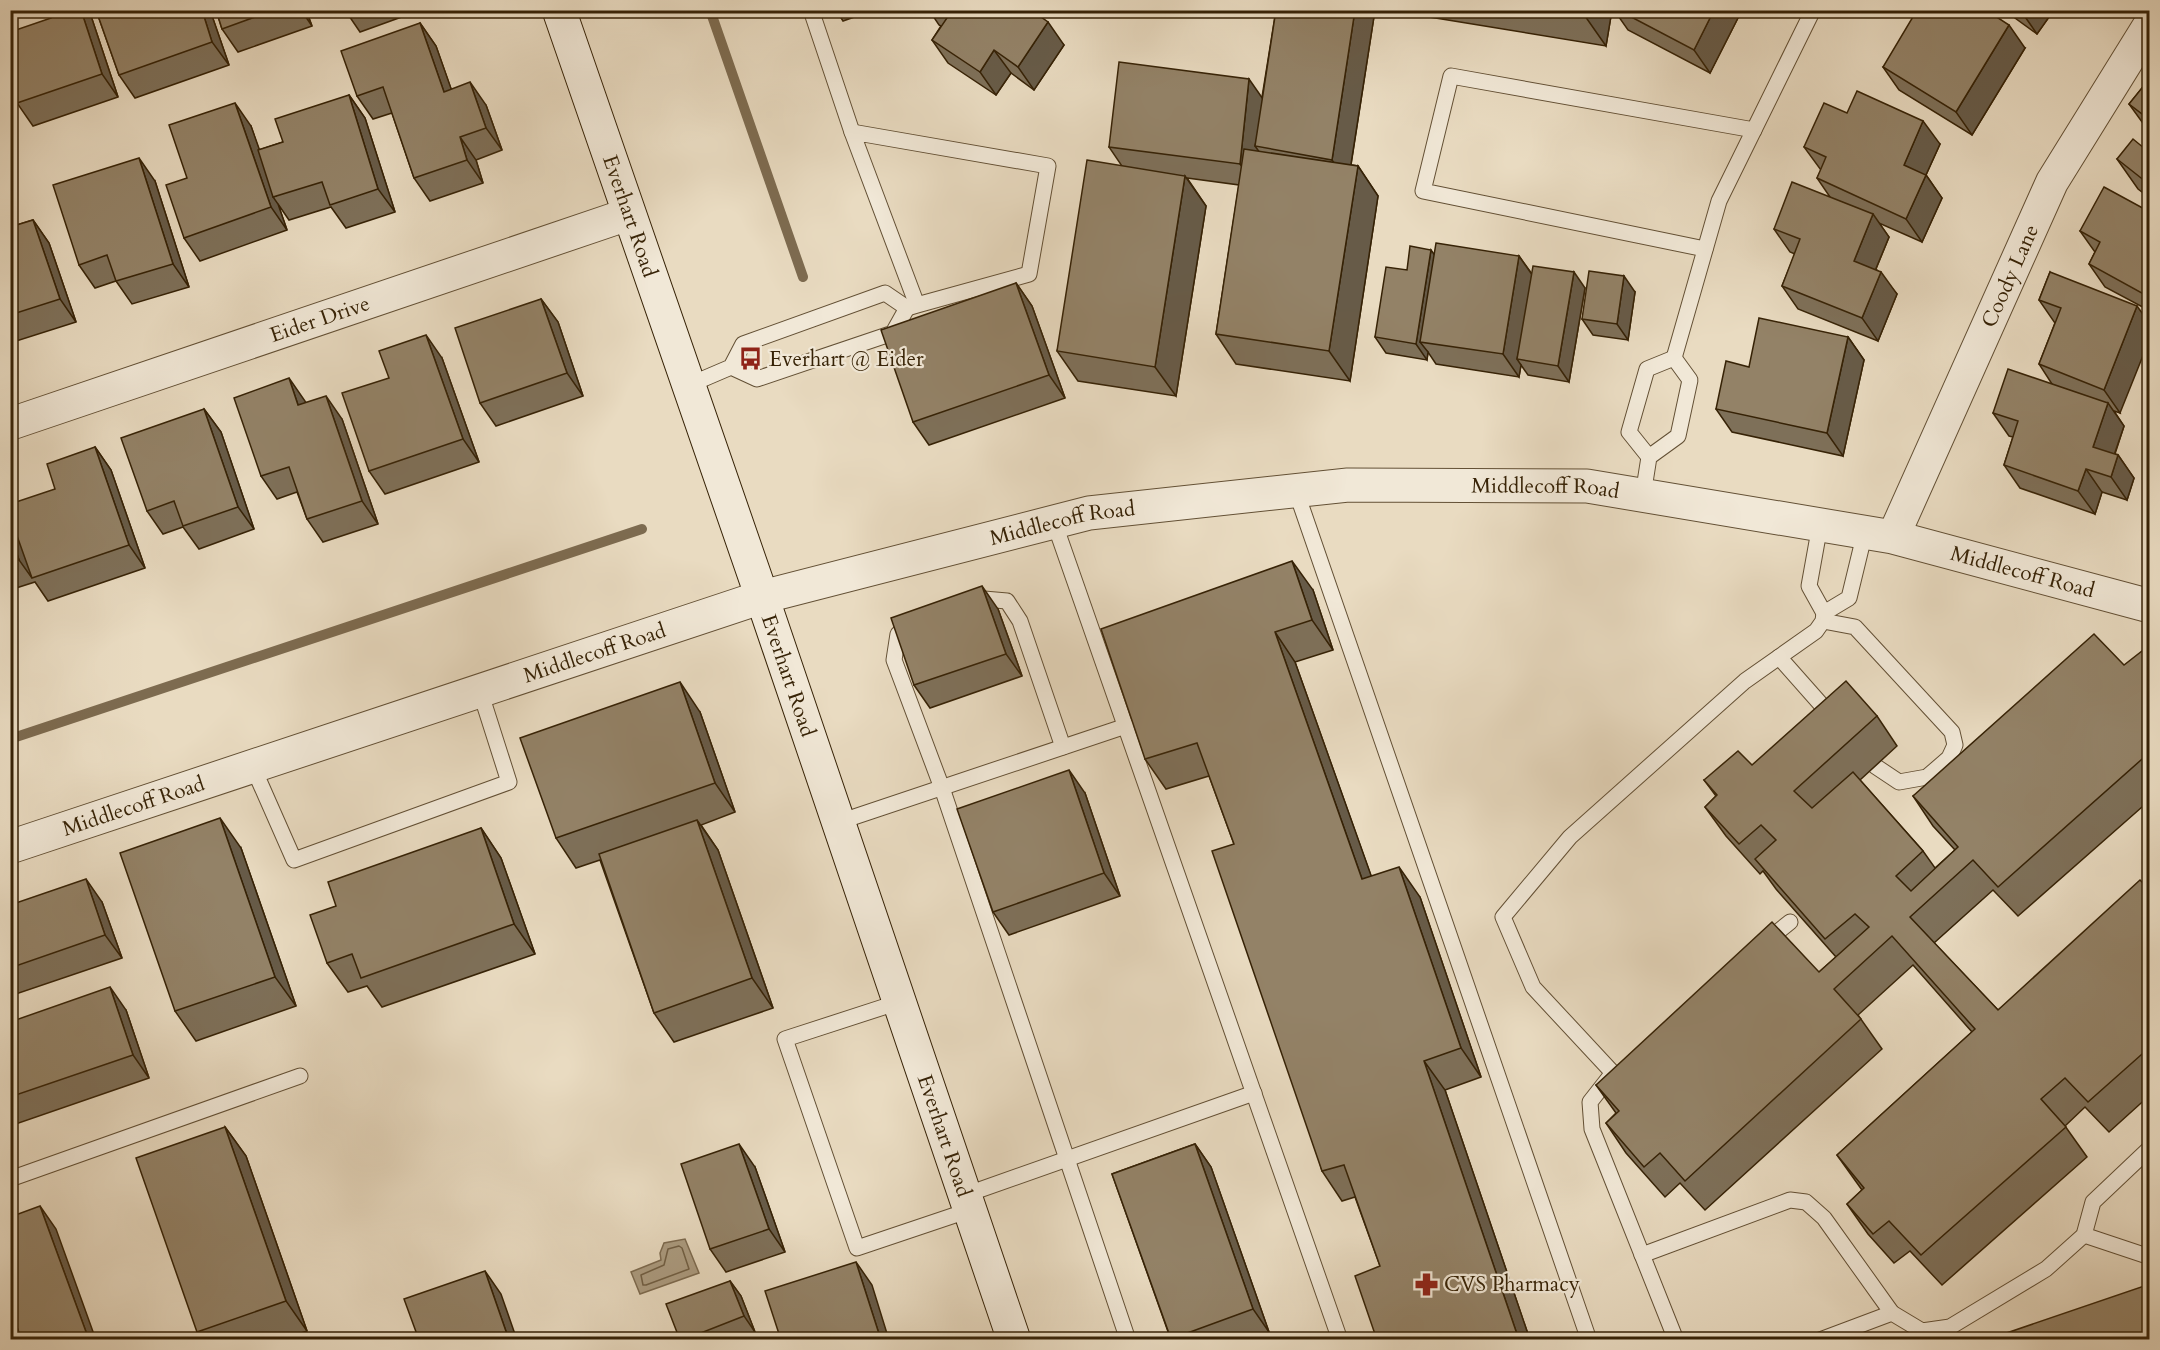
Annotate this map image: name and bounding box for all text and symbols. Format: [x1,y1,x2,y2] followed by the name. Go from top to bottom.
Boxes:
[596,151,665,281] street label: Everhart Road
[1974,220,2046,332] street label: Coody Lane
[266,289,373,349] street label: Eider Drive
[769,345,924,374] place label: Everhart @ Eider
[738,346,764,372] bus stop icon: Everhart @ Eider
[1471,471,1622,506] street label: Middlecoff Road
[986,494,1136,552] street label: Middlecoff Road
[1947,539,2098,605] street label: Middlecoff Road
[754,610,823,741] street label: Everhart Road
[520,616,670,690] street label: Middlecoff Road
[58,769,208,843] street label: Middlecoff Road
[911,1071,979,1201] street label: Everhart Road
[1444,1270,1580,1299] place label: CVS Pharmacy
[1413,1271,1439,1297] pharmacy icon: CVS Pharmacy

